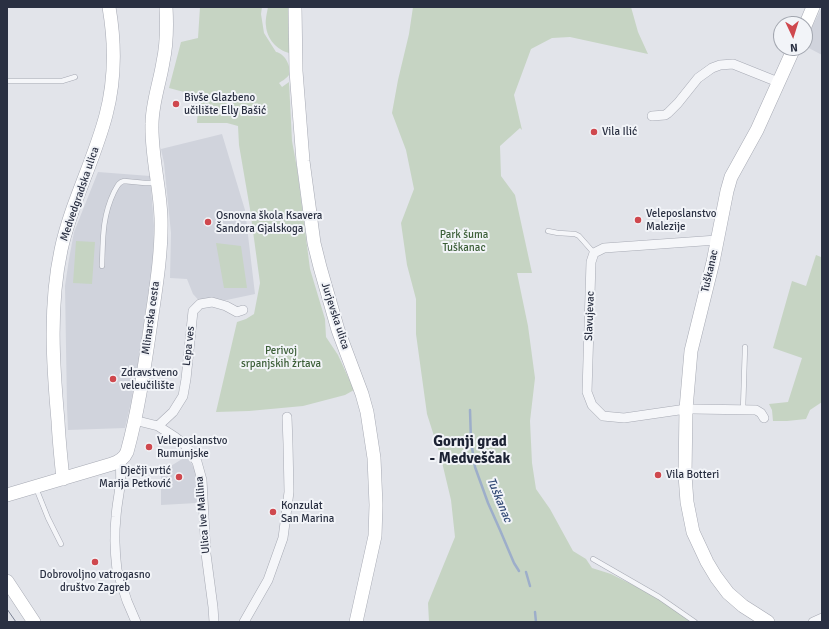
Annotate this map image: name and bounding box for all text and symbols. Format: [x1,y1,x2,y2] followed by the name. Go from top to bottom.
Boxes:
[773,16,813,56] north arrow
[790,41,798,54] text: N
[184,91,266,117] place label: Bivše Glazbeno učilište Elly Bašić
[171,99,181,109] marker: Bivše Glazbeno učilište Elly Bašić
[602,125,637,139] place label: Vila Ilić
[589,127,599,137] marker: Vila Ilić
[58,145,102,243] street label: Medvedgradska ulica
[646,207,716,233] place label: Veleposlanstvo Malezije
[216,209,322,235] place label: Osnovna škola Ksavera Šandora Gjalskoga
[633,215,643,225] marker: Veleposlanstvo Malezije
[203,217,213,227] marker: Osnovna škola Ksavera Šandora Gjalskoga
[440,228,488,254] park label: Park šuma Tuškanac
[699,248,721,294] street label: Tuškanac
[139,281,163,355] street label: Mlinarska cesta
[318,281,352,351] street label: Jurjevska ulica
[583,291,597,341] street label: Slavujevac
[180,325,198,367] street label: Lepa ves
[241,344,321,370] park label: Perivoj srpanjskih žrtava
[121,366,178,392] place label: Zdravstveno veleučilište
[108,374,118,384] marker: Zdravstveno veleučilište
[430,433,510,468] district label: Gornji grad - Medveščak
[157,434,227,460] place label: Veleposlanstvo Rumunjske
[144,442,154,452] marker: Veleposlanstvo Rumunjske
[99,464,171,490] place label: Dječji vrtić Marija Petković
[666,468,719,482] place label: Vila Botteri
[653,470,663,480] marker: Vila Botteri
[174,472,184,482] marker: Dječji vrtić Marija Petković
[193,476,213,554] street label: Ulica Ive Mallina
[483,476,515,524] water label: Tuškanac
[281,499,334,525] place label: Konzulat San Marina
[268,507,278,517] marker: Konzulat San Marina
[90,557,100,567] marker: Dobrovoljno vatrogasno društvo Zagreb
[40,568,150,594] place label: Dobrovoljno vatrogasno društvo Zagreb

